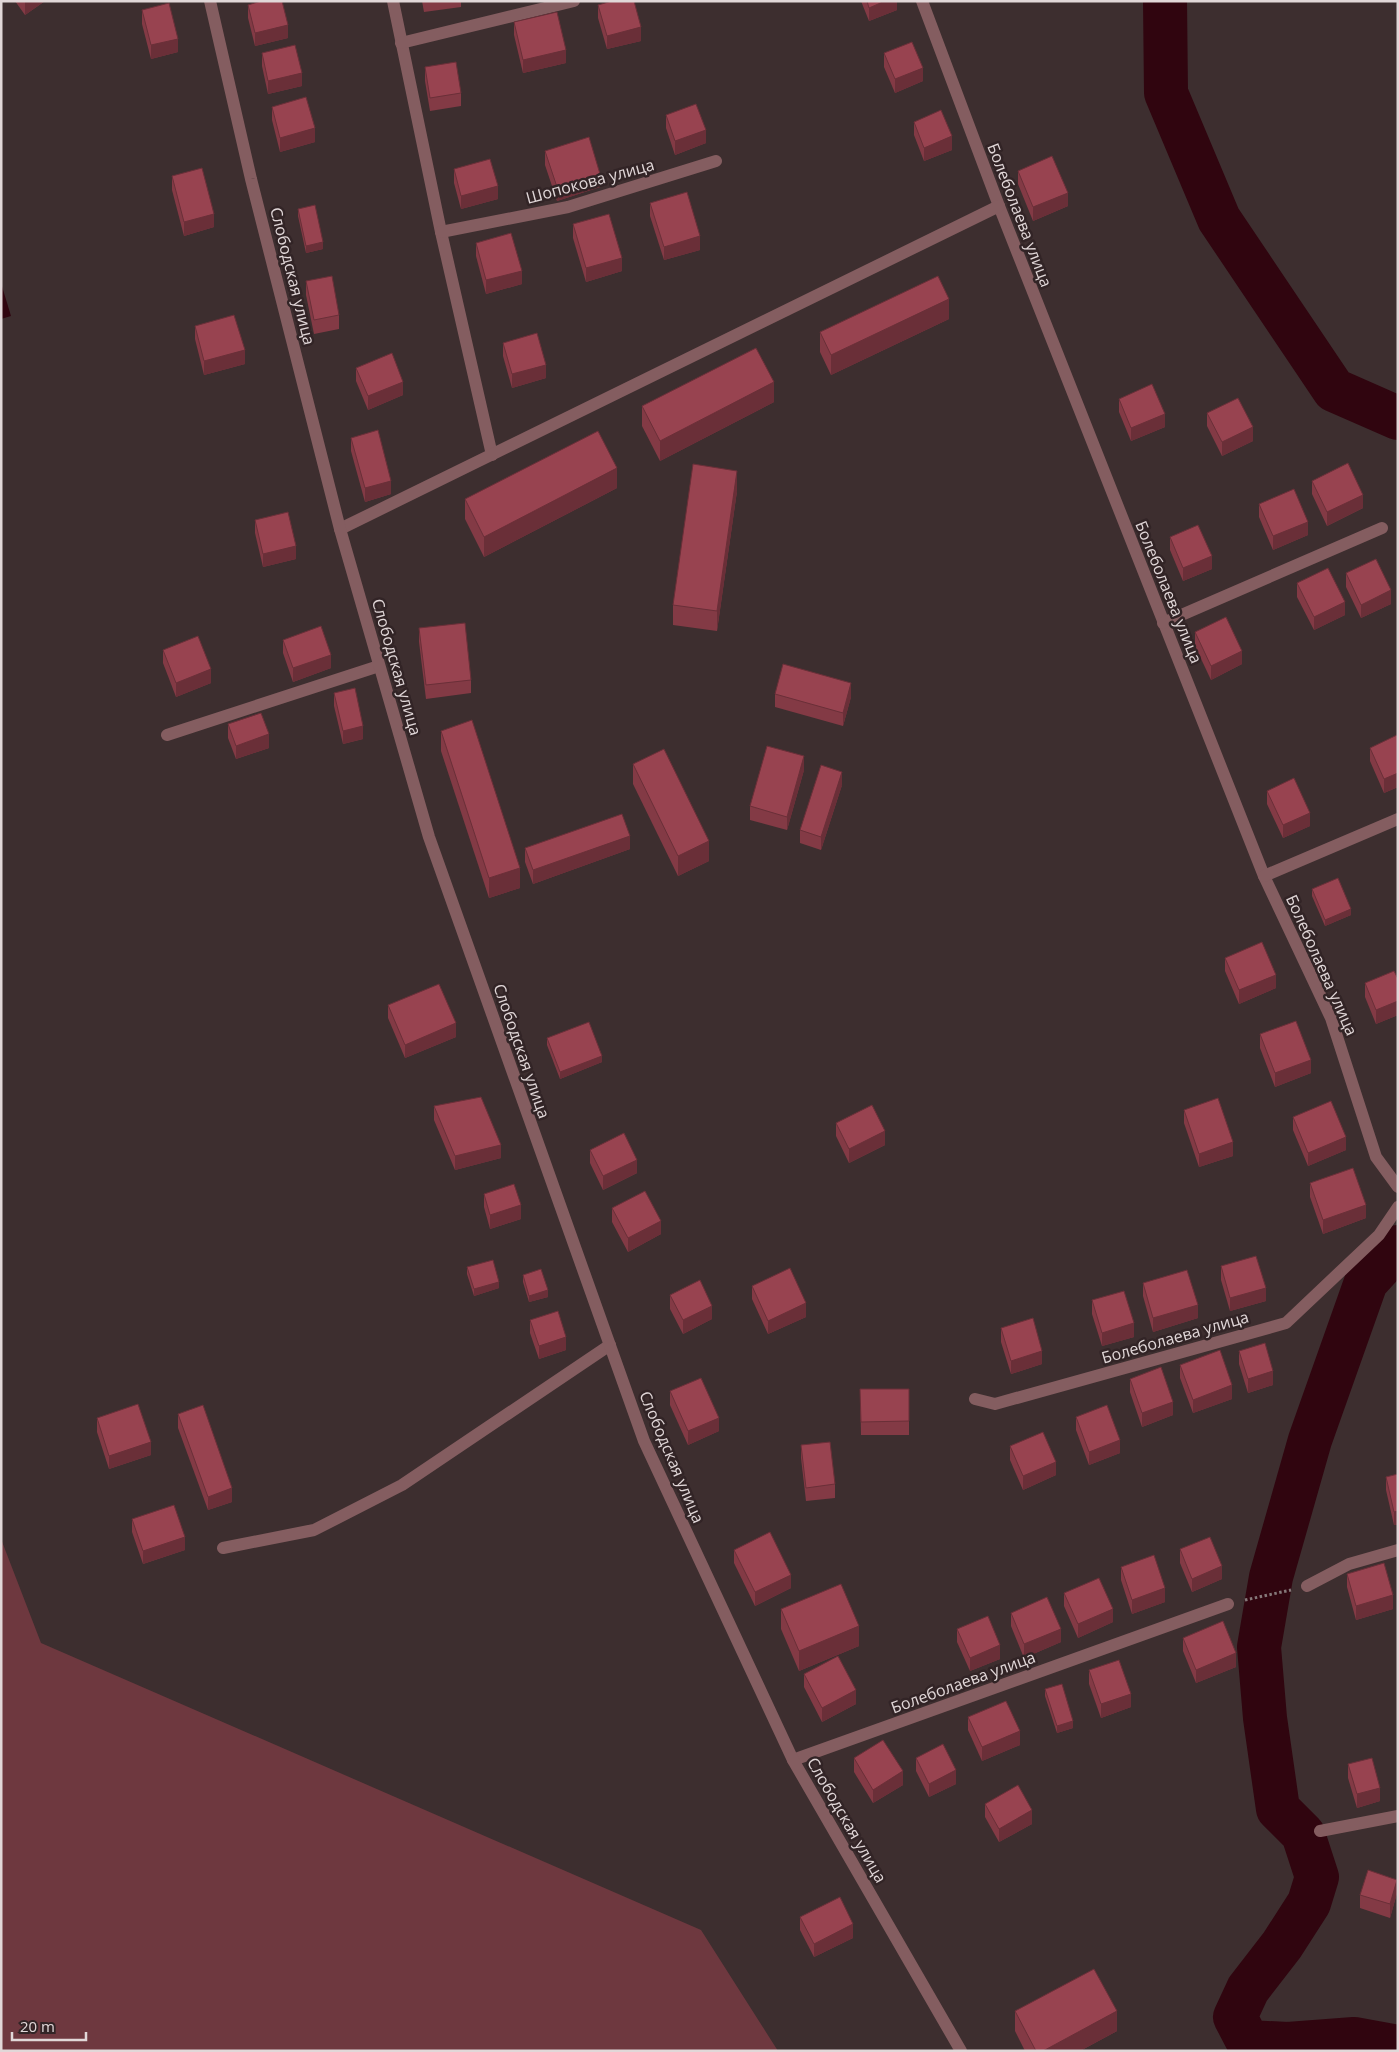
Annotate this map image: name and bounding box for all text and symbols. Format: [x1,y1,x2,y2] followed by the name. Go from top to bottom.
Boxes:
[982,140,1058,290] street label: Болеболаева улица
[523,153,657,209] street label: Шопокова улица
[265,205,321,347] street label: Слободская улица
[1130,517,1208,667] street label: Болеболаева улица
[367,596,427,738] street label: Слободская улица
[1281,891,1363,1039] street label: Болеболаева улица
[489,981,555,1121] street label: Слободская улица
[1099,1305,1251,1369] street label: Болеболаева улица
[634,1388,710,1526] street label: Слободская улица
[888,1646,1038,1718] street label: Болеболаева улица
[802,1753,892,1887] street label: Слободская улица
[12,2010,86,2042] scale bar
[20,2016,55,2036] text: 20 m

